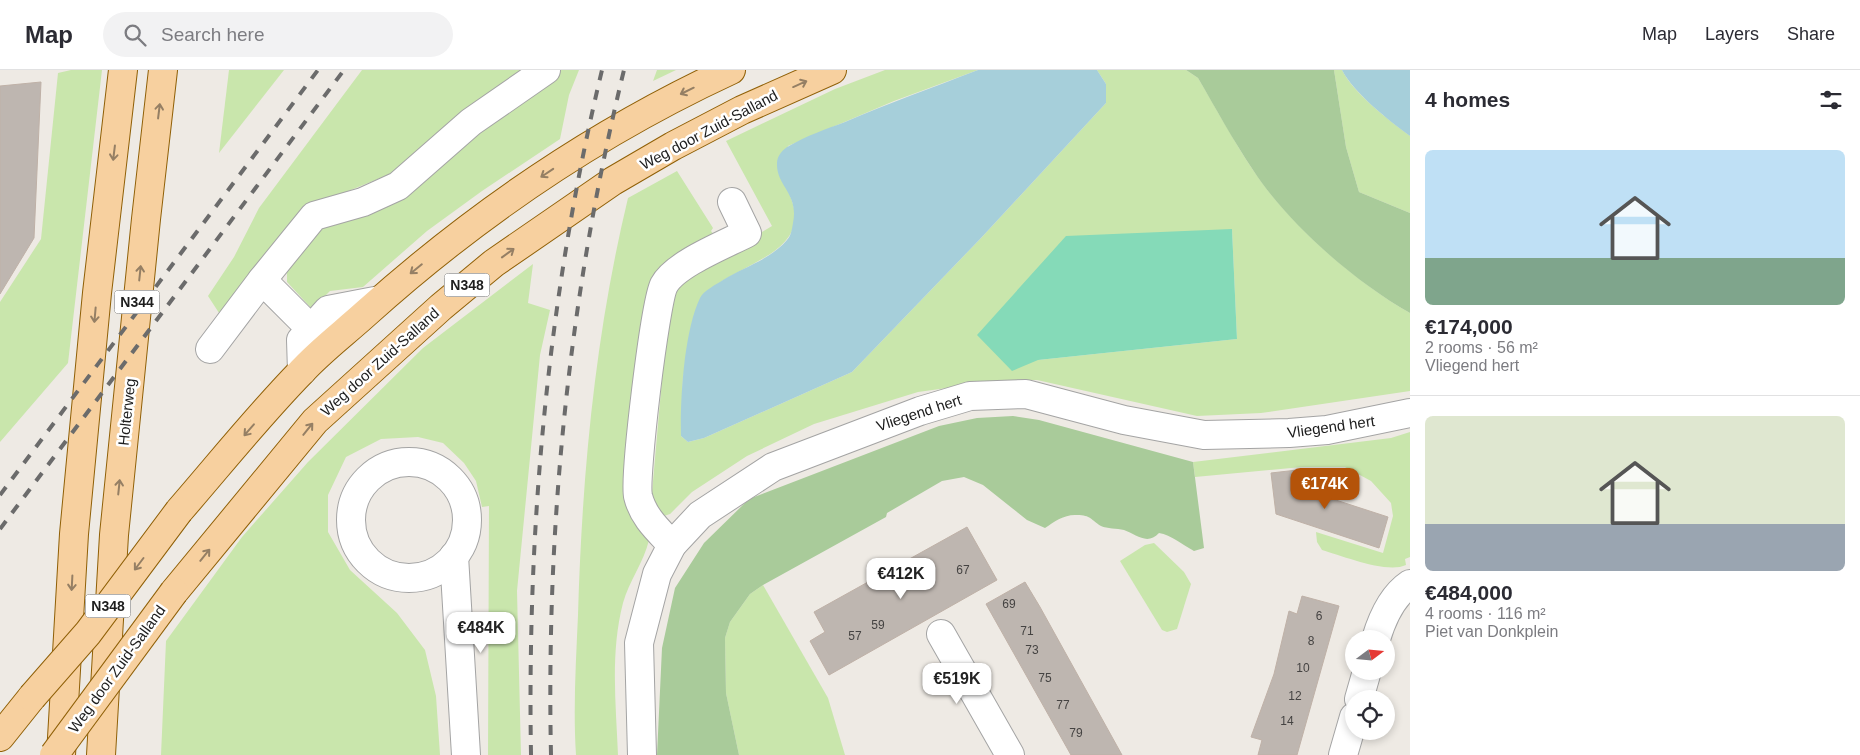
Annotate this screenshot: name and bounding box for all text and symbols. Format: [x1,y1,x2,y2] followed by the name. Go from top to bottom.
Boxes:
[103,12,453,57] search box
[25,21,73,48] text: Map
[121,21,149,49] icon: search
[161,24,265,45] text: Search here
[1642,24,1677,44] text: Map
[1705,24,1759,44] text: Layers
[1787,24,1835,44] text: Share
[792,78,807,88] one-way arrow
[637,86,780,173] street label: Weg door Zuid-Salland
[1817,86,1845,114] icon: filters
[680,87,695,96] one-way arrow
[1425,88,1510,111] text: 4 homes
[154,104,164,120] one-way arrow
[108,145,118,161] one-way arrow
[540,168,554,178] one-way arrow
[1590,183,1680,273] icon: home
[501,248,515,258] one-way arrow
[410,264,423,275] one-way arrow
[136,265,145,281] one-way arrow
[444,274,490,296] road number: N348
[114,290,160,313] road number: N344
[317,304,442,419] street label: Weg door Zuid-Salland
[90,306,100,322] one-way arrow
[1425,315,1513,338] text: €174,000
[1425,339,1538,356] text: 2 rooms · 56 m²
[1425,357,1519,374] text: Vliegend hert
[115,377,138,446] street label: Holterweg
[874,391,964,434] street label: Vliegend hert
[1286,412,1377,441] street label: Vliegend hert
[302,423,313,436] one-way arrow
[244,424,255,437] one-way arrow
[1590,448,1680,538] icon: home
[1290,468,1360,510] pin: €174K
[1301,475,1349,492] text: €174K
[114,479,124,495] one-way arrow
[199,548,210,561] one-way arrow
[134,557,144,571] one-way arrow
[866,558,936,600] pin: €412K
[956,563,970,577] house number: 67
[877,565,925,582] text: €412K
[67,575,76,591] one-way arrow
[1425,581,1513,604] text: €484,000
[86,594,130,618] road number: N348
[1002,597,1016,611] house number: 69
[65,602,168,736] street label: Weg door Zuid-Salland
[1425,605,1546,622] text: 4 rooms · 116 m²
[1316,609,1323,623] house number: 6
[446,612,516,654] pin: €484K
[871,618,885,632] house number: 59
[457,619,505,636] text: €484K
[1425,623,1558,640] text: Piet van Donkplein
[1020,624,1034,638] house number: 71
[848,629,862,643] house number: 57
[1345,630,1395,680] north arrow
[1345,630,1395,740] map controls
[1308,634,1315,648] house number: 8
[1025,643,1039,657] house number: 73
[1296,661,1310,675] house number: 10
[922,662,992,705] pin: €519K
[933,670,981,687] text: €519K
[1038,671,1052,685] house number: 75
[1288,689,1302,703] house number: 12
[1345,690,1395,740] button: locate
[1056,698,1070,712] house number: 77
[1280,714,1294,728] house number: 14
[1069,726,1083,740] house number: 79

